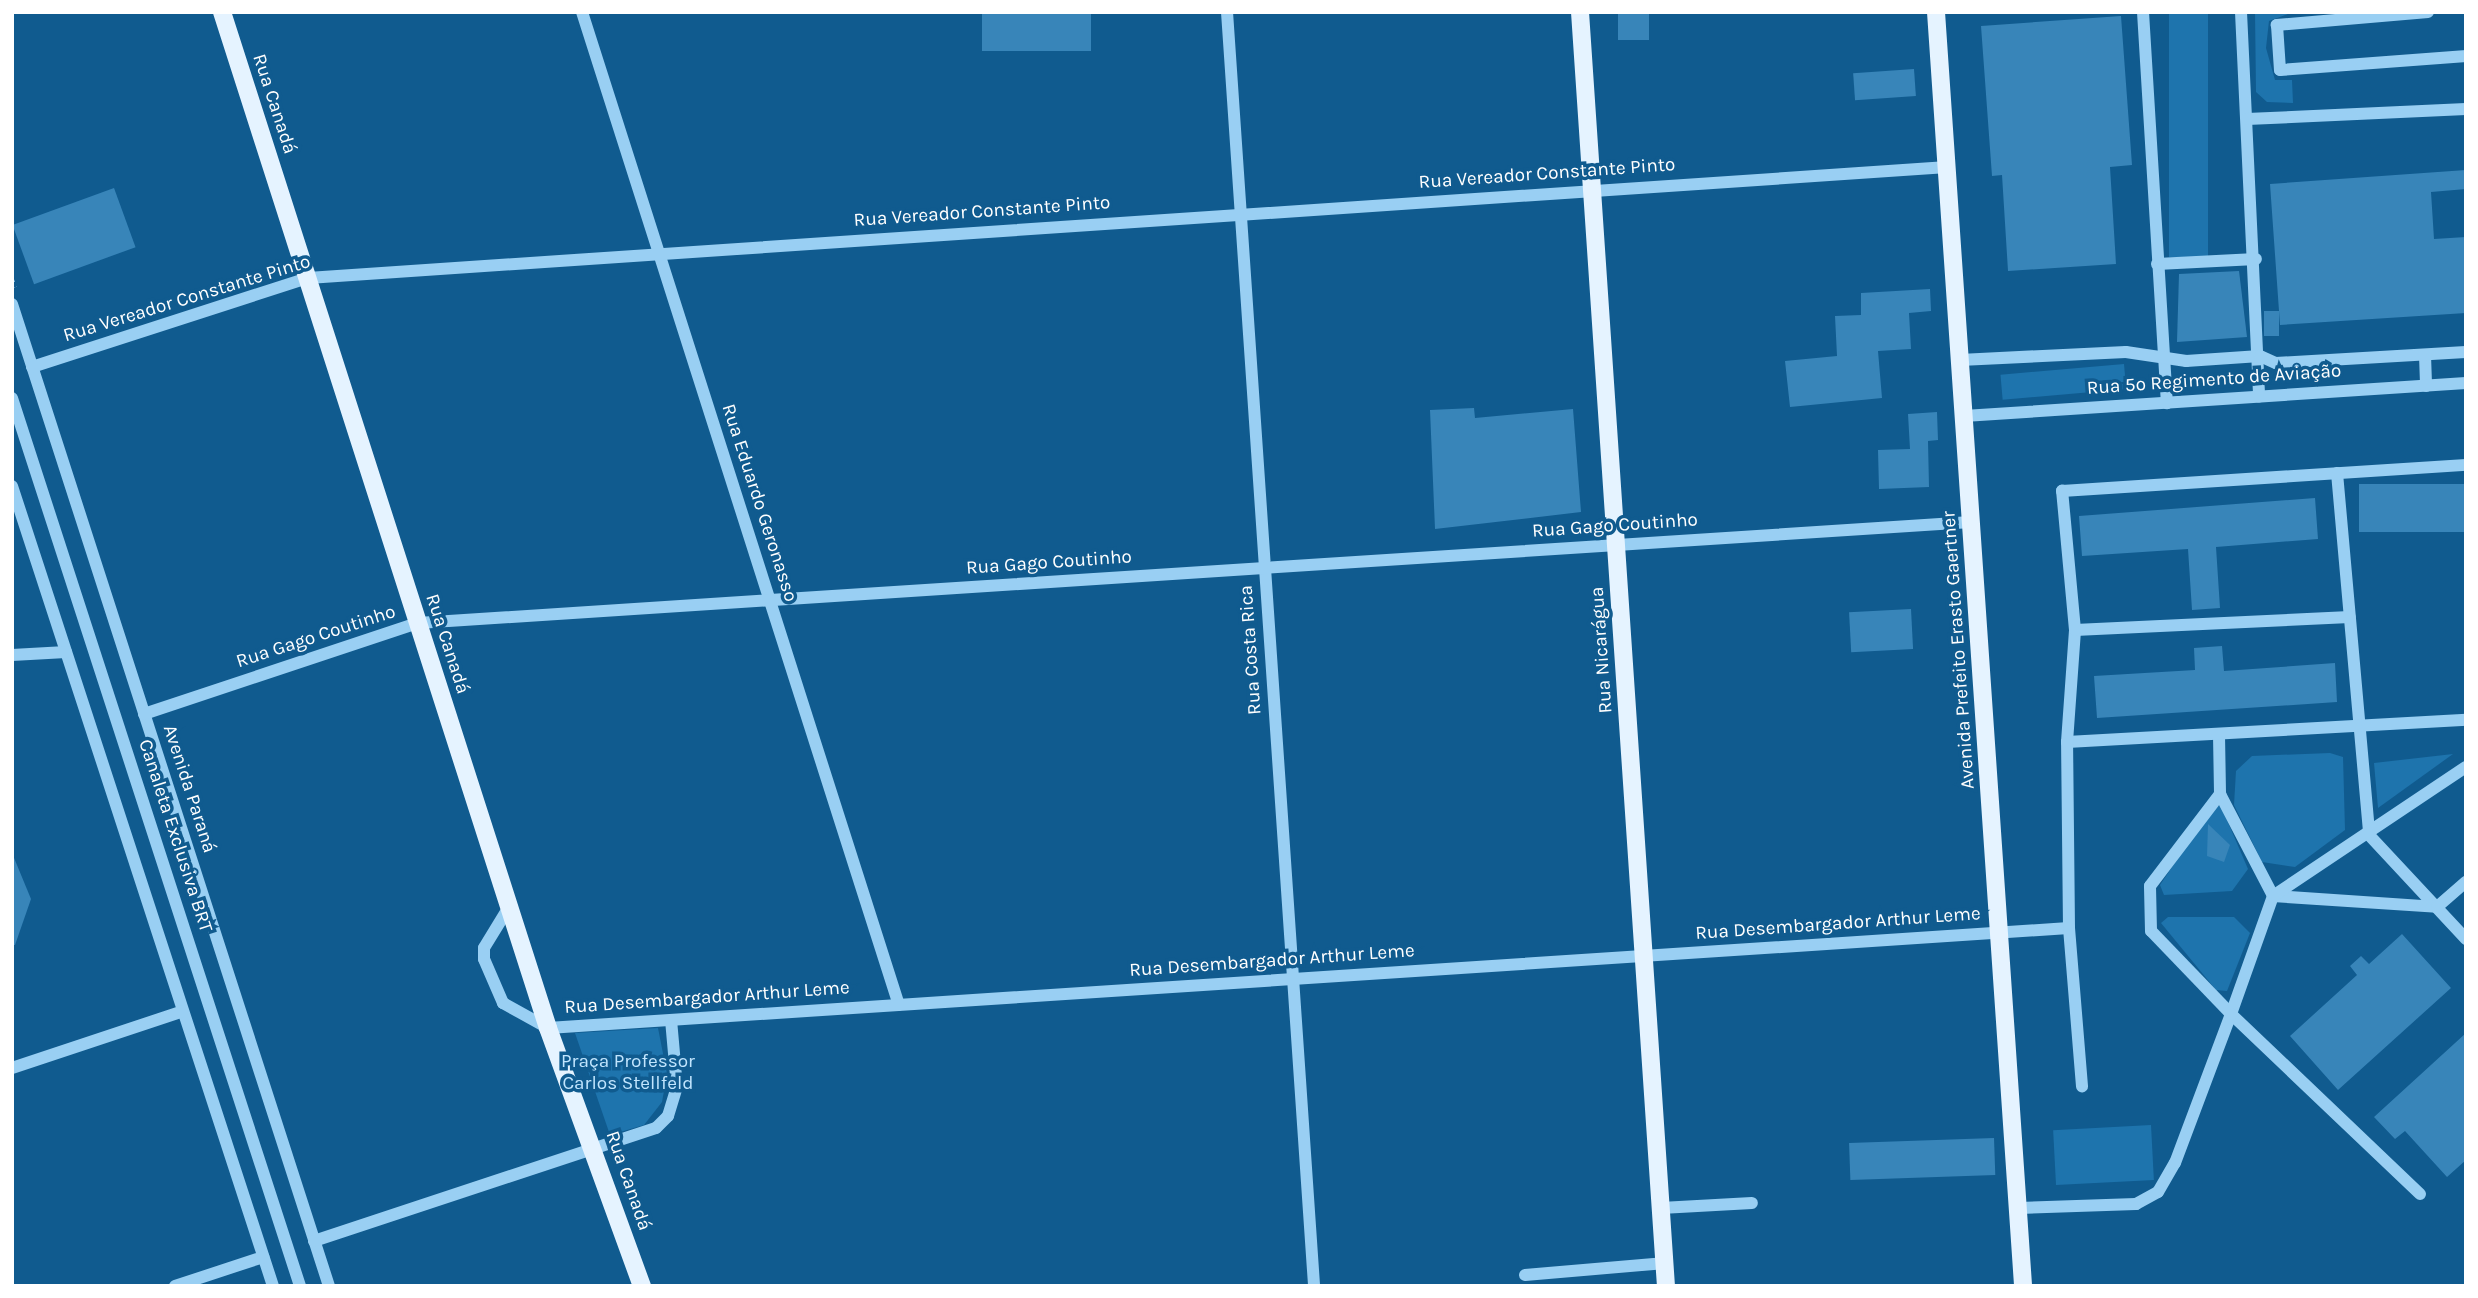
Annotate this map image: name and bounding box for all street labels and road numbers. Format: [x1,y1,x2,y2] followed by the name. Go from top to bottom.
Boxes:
[247,51,301,157] street label: Rua Canadá
[1418,154,1676,194] street label: Rua Vereador Constante Pinto
[853,192,1111,232] street label: Rua Vereador Constante Pinto
[61,251,313,347] street label: Rua Vereador Constante Pinto
[2086,360,2342,400] street label: Rua 5º Regimento de Aviação
[716,401,802,605] street label: Rua Eduardo Geronasso
[1531,509,1699,543] street label: Rua Gago Coutinho
[1938,510,1980,790] street label: Avenida Prefeito Erasto Gaertner
[965,546,1133,580] street label: Rua Gago Coutinho
[1235,584,1267,716] street label: Rua Costa Rica
[1586,586,1618,714] street label: Rua Nicarágua
[420,591,474,697] street label: Rua Canadá
[233,600,399,674] street label: Rua Gago Coutinho
[158,722,220,856] street label: Avenida Paraná
[133,737,217,935] street label: Canaleta Exclusiva BRT
[1695,903,1981,945] street label: Rua Desembargador Arthur Leme
[1129,940,1415,982] street label: Rua Desembargador Arthur Leme
[564,977,850,1019] street label: Rua Desembargador Arthur Leme
[600,1128,656,1234] street label: Rua Canadá

